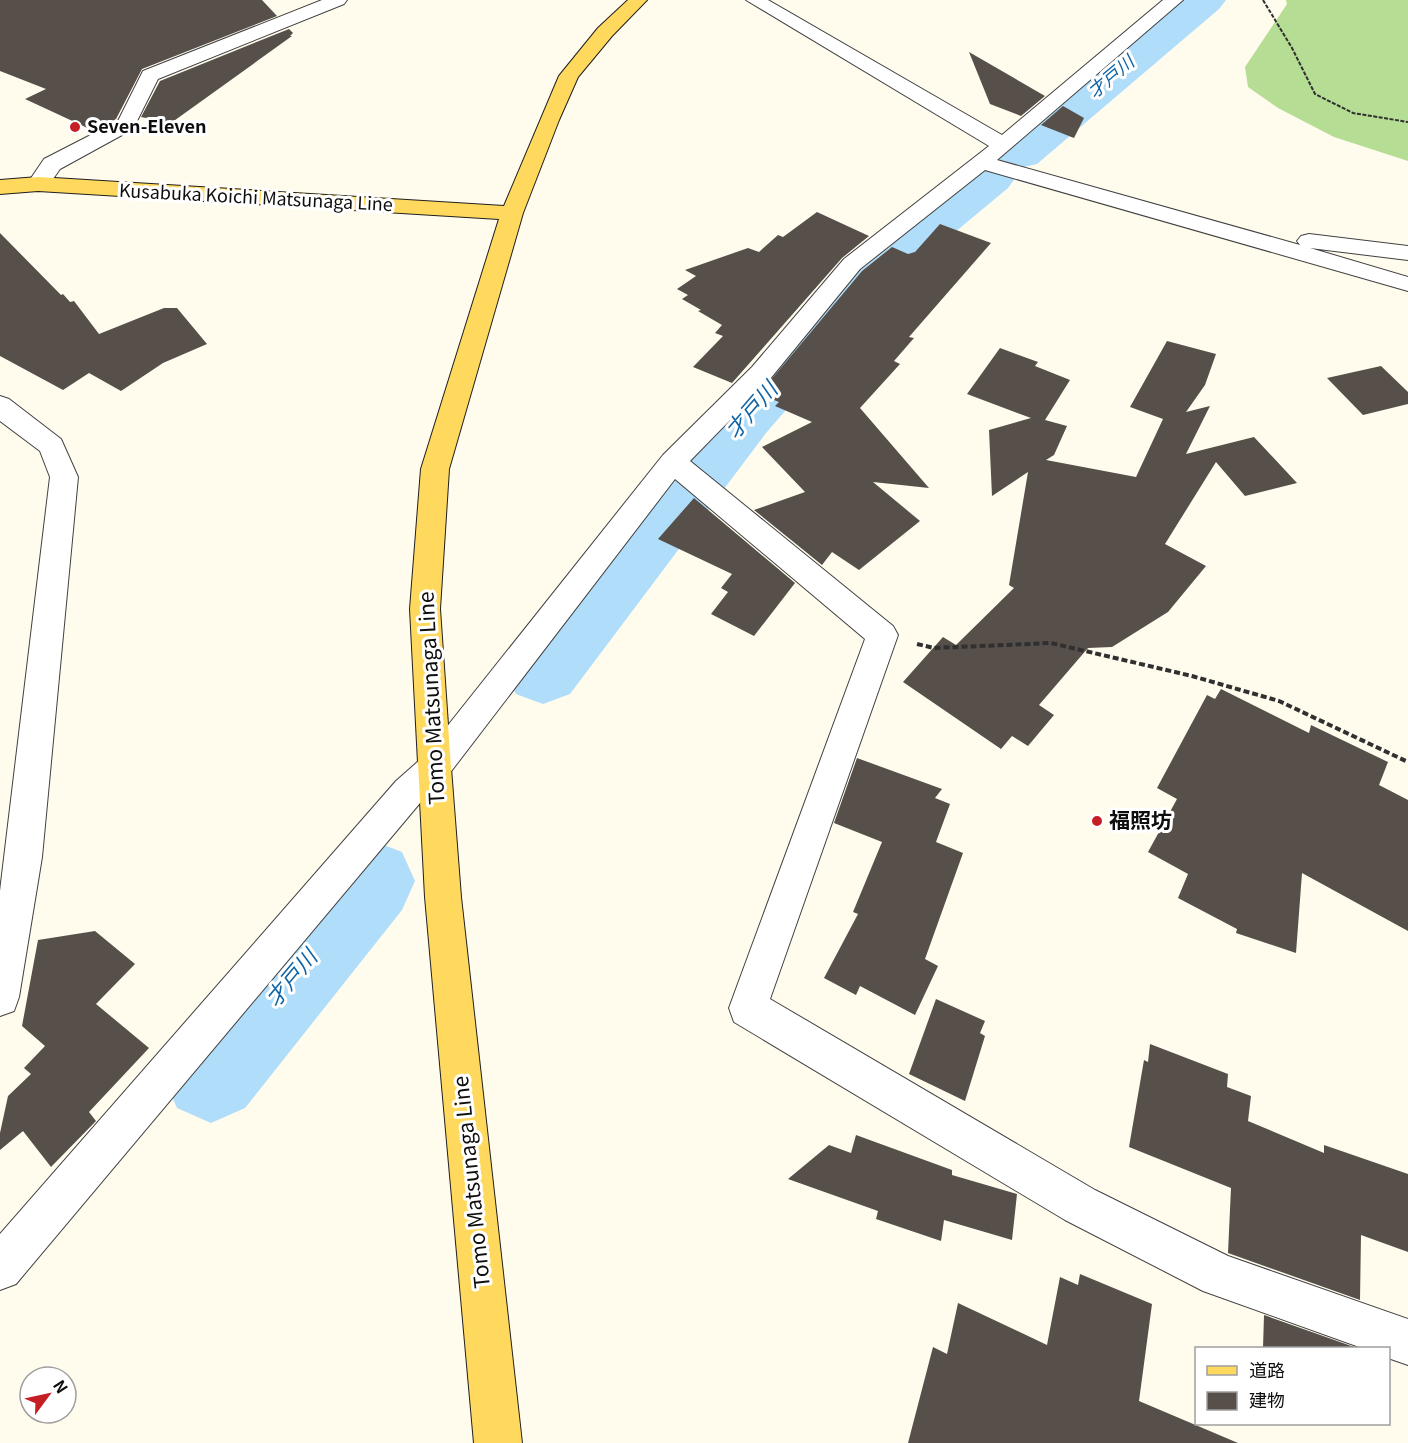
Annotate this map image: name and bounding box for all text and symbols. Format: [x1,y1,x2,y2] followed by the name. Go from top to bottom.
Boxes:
[1081,47,1140,103] water label: 才戸川
[87,112,206,138] place label: Seven-Eleven
[68,120,82,134] marker: Seven-Eleven
[119,176,394,216] street label: Kusabuka Koichi Matsunaga Line
[716,372,785,444] water label: 才戸川
[409,591,451,805] street label: Tomo Matsunaga Line
[1109,804,1172,834] place label: 福照坊
[1090,814,1104,828] marker: 福照坊
[256,940,324,1012] water label: 才戸川
[444,1074,496,1290] street label: Tomo Matsunaga Line
[1195,1347,1390,1425] legend
[1249,1356,1285,1382] text: 道路
[18,1365,78,1425] north arrow
[48,1375,75,1398] text: N
[1249,1386,1285,1412] text: 建物

